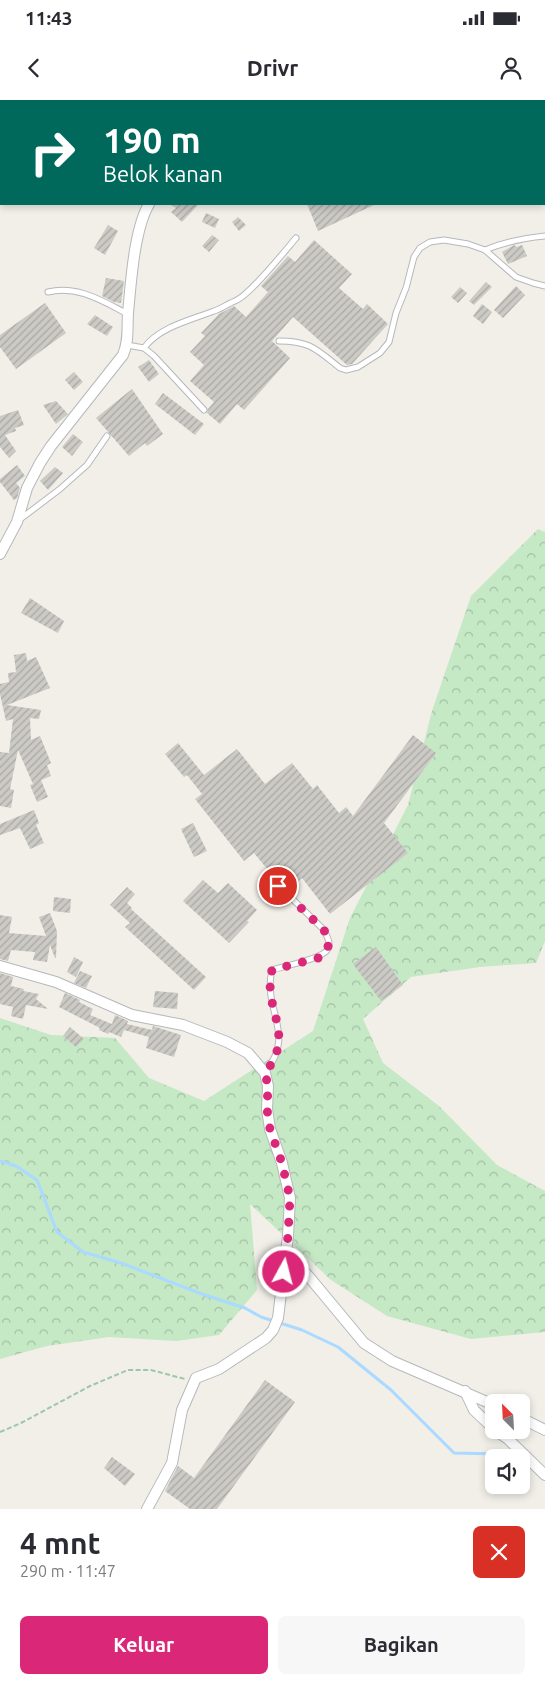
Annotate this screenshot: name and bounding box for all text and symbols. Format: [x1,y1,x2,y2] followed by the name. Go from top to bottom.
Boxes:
[25,7,73,29] text: 11:43
[20,54,48,82] icon: back
[497,54,525,82] icon: person
[247,55,298,80] text: Drivr
[20,120,85,185] icon: right
[103,120,201,160] text: 190 m
[103,161,223,186] text: Belok kanan
[257,865,299,907] pin
[264,872,292,900] icon: arrive
[257,1245,309,1297] position arrow
[485,1394,530,1439] north arrow
[485,1394,530,1494] map controls
[485,1449,530,1494] button: sound
[20,1526,100,1560] text: 4 mnt
[473,1526,525,1578] button: close
[20,1562,116,1580] text: 290 m · 11:47
[20,1616,268,1674] button: Keluar
[278,1616,525,1674] button: Bagikan

